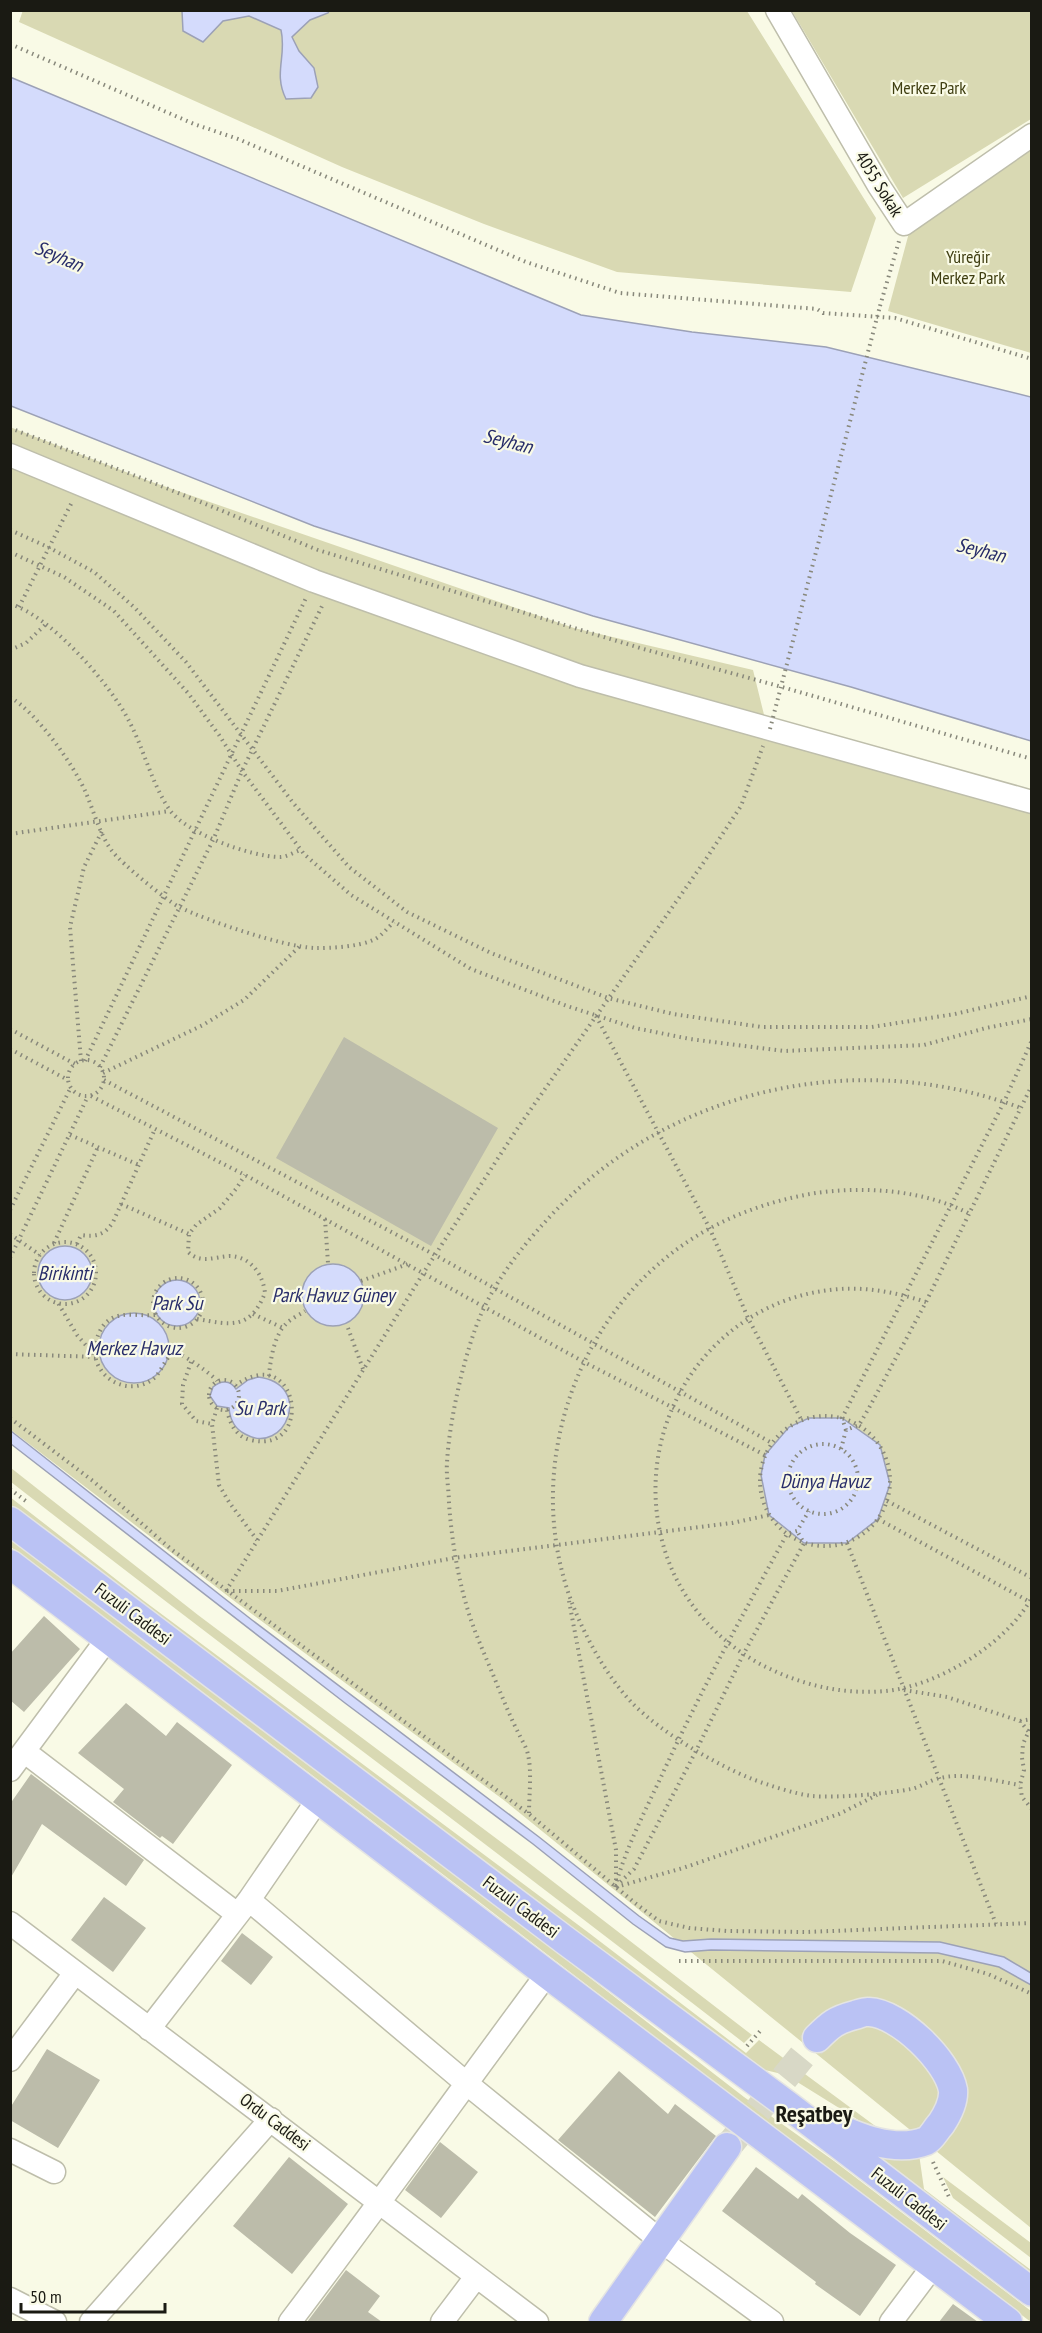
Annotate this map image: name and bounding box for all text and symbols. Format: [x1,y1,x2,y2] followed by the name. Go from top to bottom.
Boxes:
[892,76,966,99] park label: Merkez Park
[850,147,908,221] street label: 4055 Sokak
[31,234,88,278] water label: Seyhan
[931,245,1005,289] park label: Yüreğir Merkez Park
[481,422,536,460] water label: Seyhan
[954,531,1009,569] water label: Seyhan
[38,1260,95,1286] water label: Birikinti
[272,1282,397,1308] water label: Park Havuz Güney
[152,1290,204,1316] water label: Park Su
[86,1335,184,1361] water label: Merkez Havuz
[234,1395,288,1421] water label: Su Park
[780,1468,872,1494] water label: Dünya Havuz
[91,1577,176,1650] street label: Fuzuli Caddesi
[479,1870,564,1943] street label: Fuzuli Caddesi
[235,2088,315,2156] street label: Ordu Caddesi
[776,2098,853,2129] district label: Reşatbey
[867,2162,952,2235] street label: Fuzuli Caddesi
[21,2276,165,2314] scale bar
[30,2285,62,2308] text: 50 m

